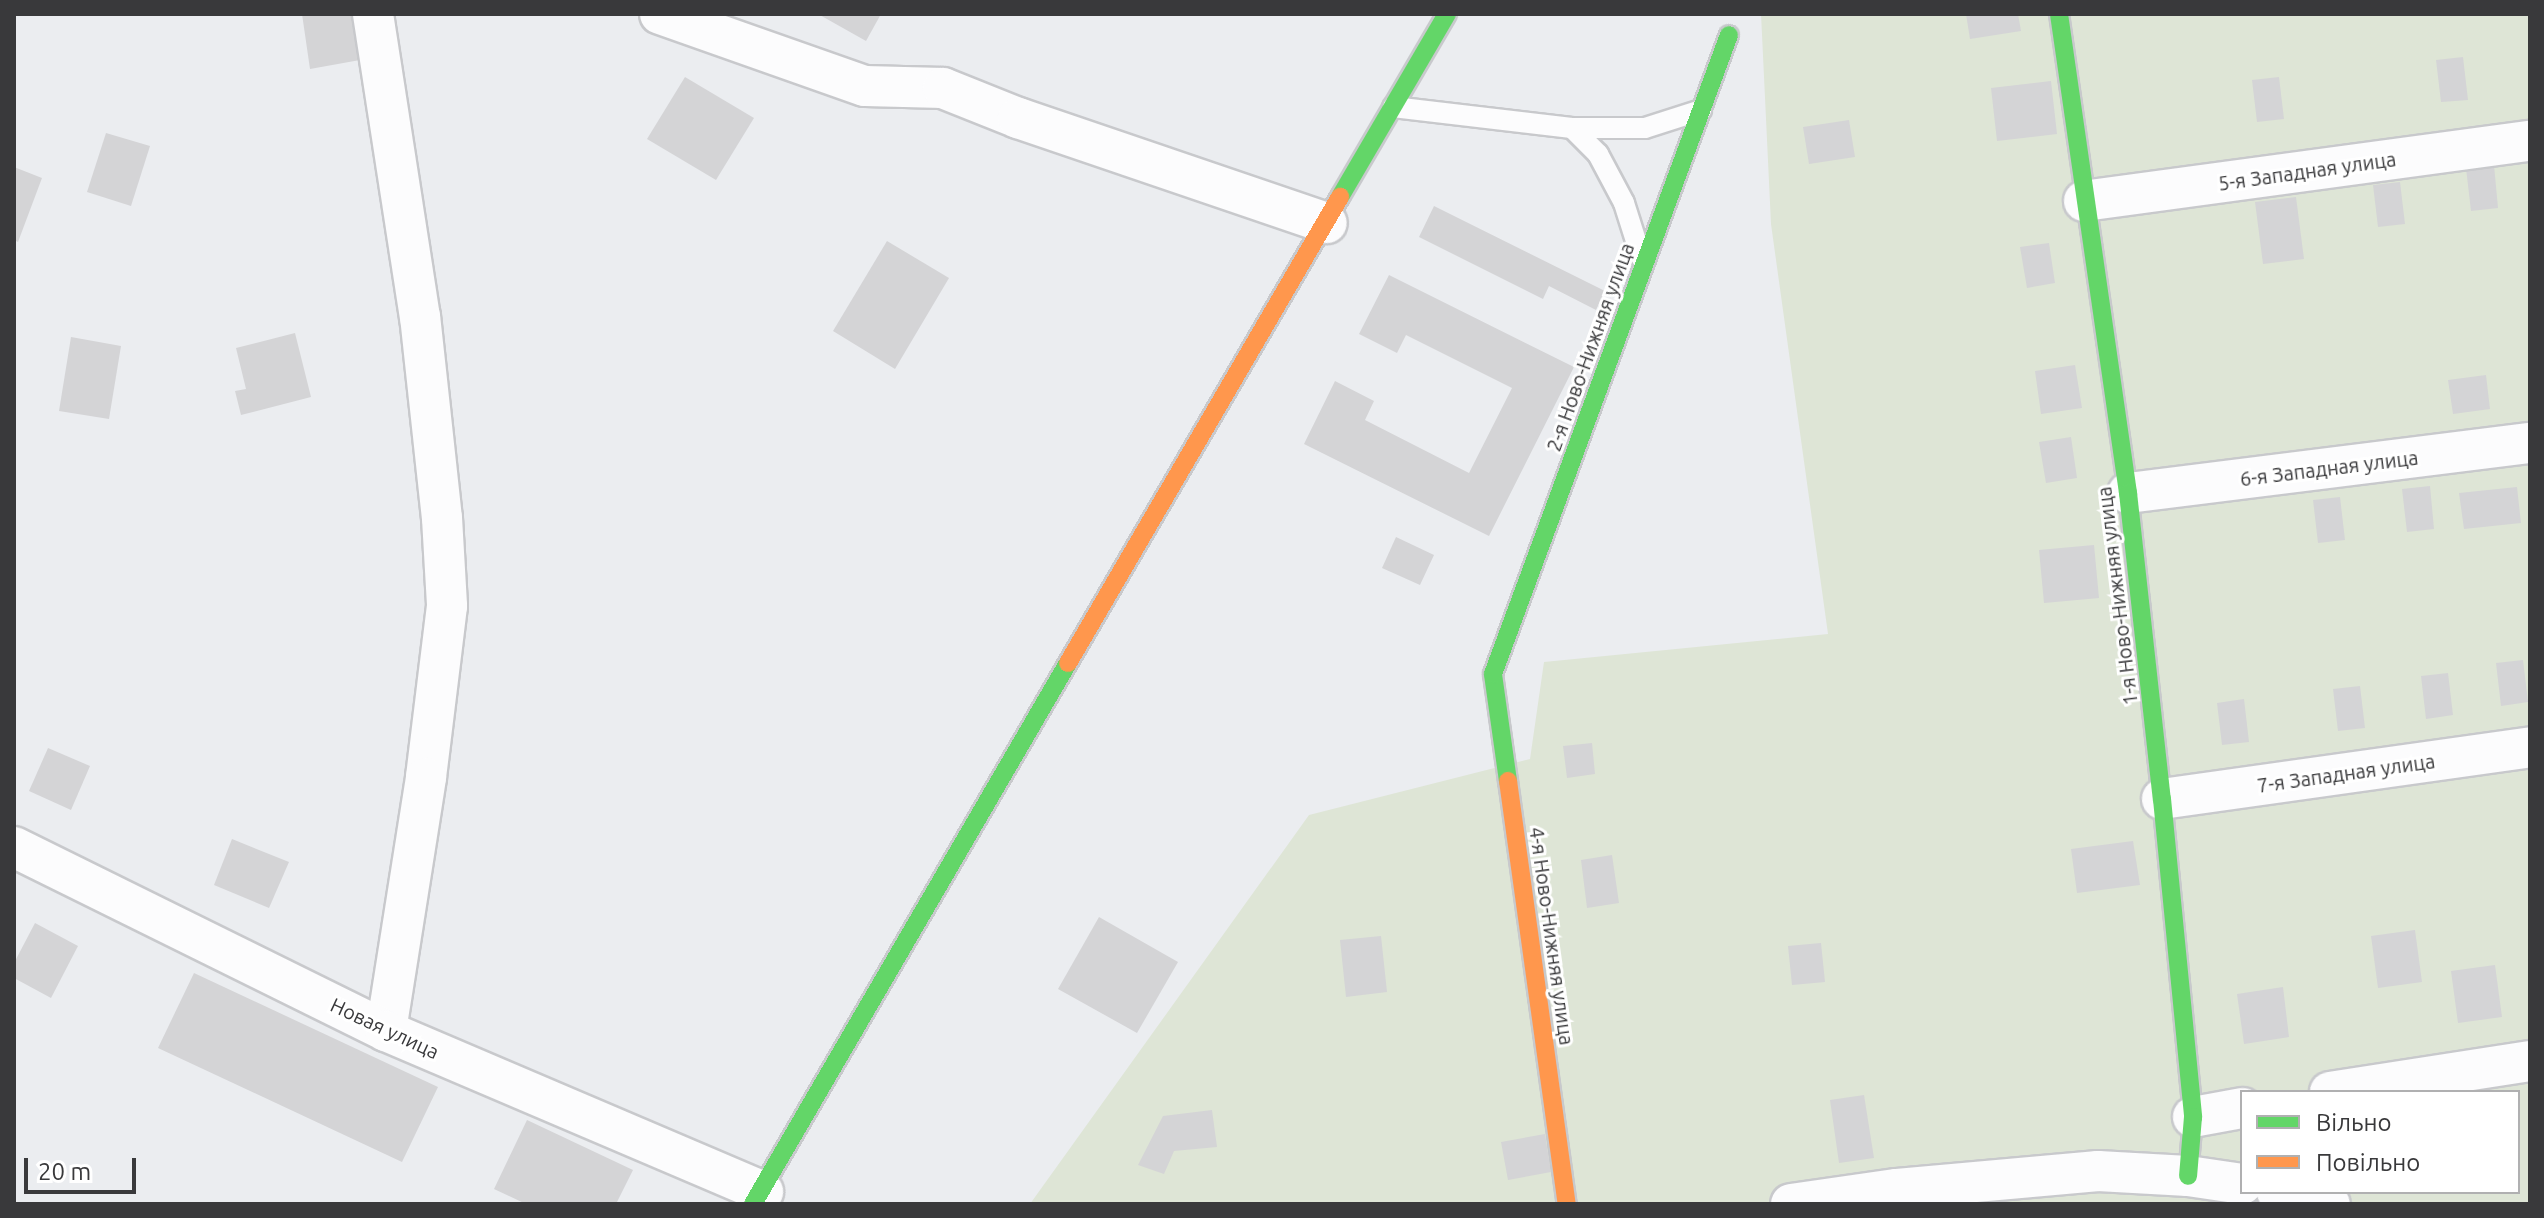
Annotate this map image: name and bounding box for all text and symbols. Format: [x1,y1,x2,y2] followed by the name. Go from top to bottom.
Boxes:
[2216,147,2398,195] street label: 5-я Западная улица
[1541,240,1639,454] street label: 2-я Ново-Нижняя улица
[2238,445,2420,491] street label: 6-я Западная улица
[2092,485,2142,707] street label: 1-я Ново-Нижняя улица
[2255,749,2437,797] street label: 7-я Западная улица
[1525,825,1579,1047] street label: 4-я Ново-Нижняя улица
[327,992,443,1064] street label: Новая улица
[2240,1090,2520,1194] legend
[2316,1109,2392,1136] text: Вільно
[28,1142,140,1192] scale bar
[2316,1149,2420,1176] text: Повільно
[38,1158,91,1185] text: 20 m

